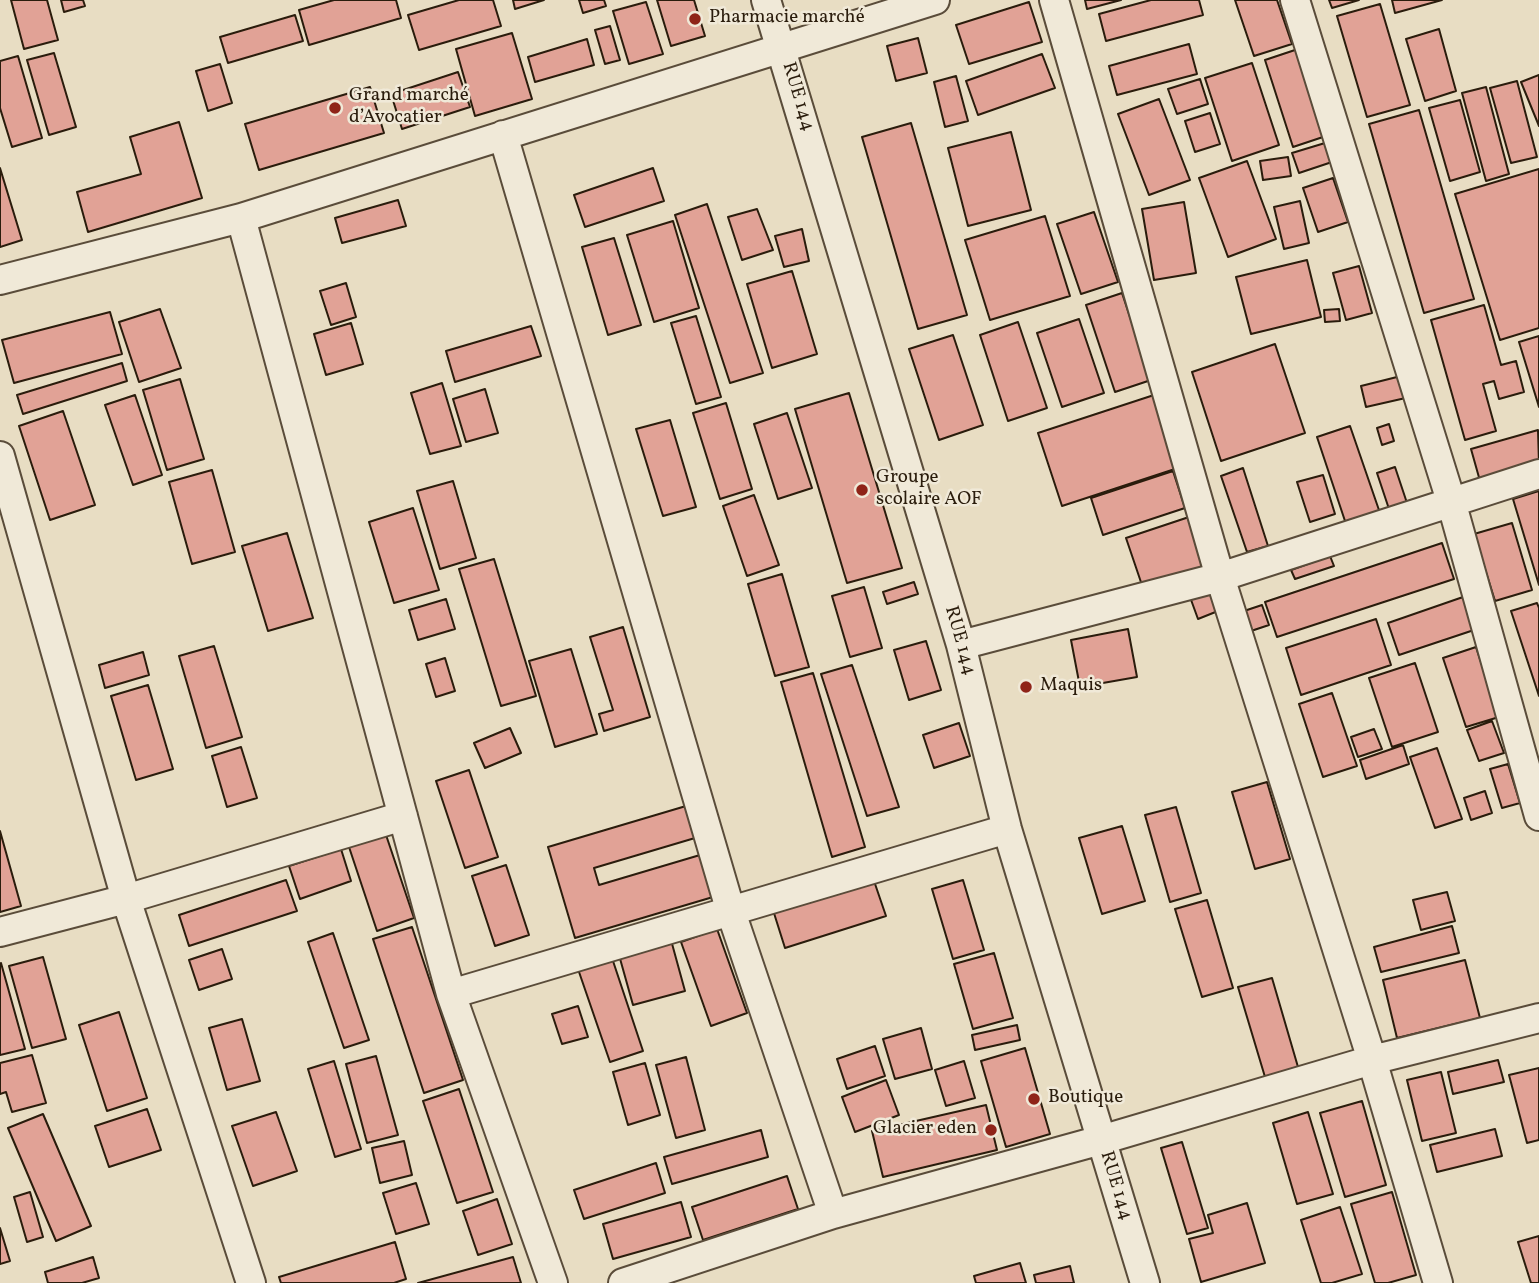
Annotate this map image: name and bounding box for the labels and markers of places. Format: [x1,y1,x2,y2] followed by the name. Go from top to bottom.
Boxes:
[709,8,865,30] place label: Pharmacie marché
[687,11,703,27] marker: Pharmacie marché
[349,86,469,130] place label: Grand marché d’Avocatier
[327,100,343,116] marker: Grand marché d’Avocatier
[876,468,982,512] place label: Groupe scolaire AOF
[854,482,870,498] marker: Groupe scolaire AOF
[1040,676,1102,698] place label: Maquis
[1018,679,1034,695] marker: Maquis
[1048,1088,1123,1110] place label: Boutique
[1026,1091,1042,1107] marker: Boutique
[873,1119,977,1141] place label: Glacier eden
[983,1122,999,1138] marker: Glacier eden

